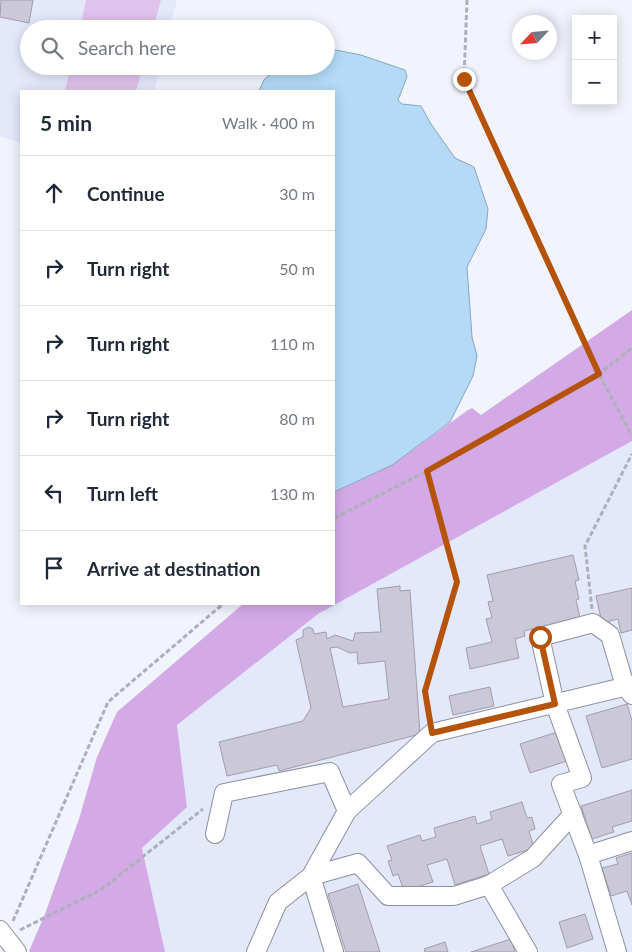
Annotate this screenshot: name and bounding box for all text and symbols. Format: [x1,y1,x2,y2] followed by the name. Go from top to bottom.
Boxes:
[512,15,557,60] north arrow
[572,15,617,105] map controls
[572,15,617,60] button: +
[20,20,335,75] search box
[38,34,66,62] icon: search
[78,36,176,59] text: Search here
[572,60,617,105] button: −
[453,68,476,91] route end
[40,110,92,135] text: 5 min
[222,113,315,132] text: Walk · 400 m
[40,179,68,207] icon: ahead
[87,182,165,205] text: Continue
[279,184,315,203] text: 30 m
[40,254,68,282] icon: right
[87,257,169,280] text: Turn right
[279,259,315,278] text: 50 m
[40,329,68,357] icon: right
[87,332,169,355] text: Turn right
[270,334,315,353] text: 110 m
[40,404,68,432] icon: right
[87,407,169,430] text: Turn right
[279,409,315,428] text: 80 m
[40,479,68,507] icon: left
[87,482,158,505] text: Turn left
[270,484,315,503] text: 130 m
[40,554,68,582] icon: arrive
[87,557,260,580] text: Arrive at destination
[529,626,552,649] route start

